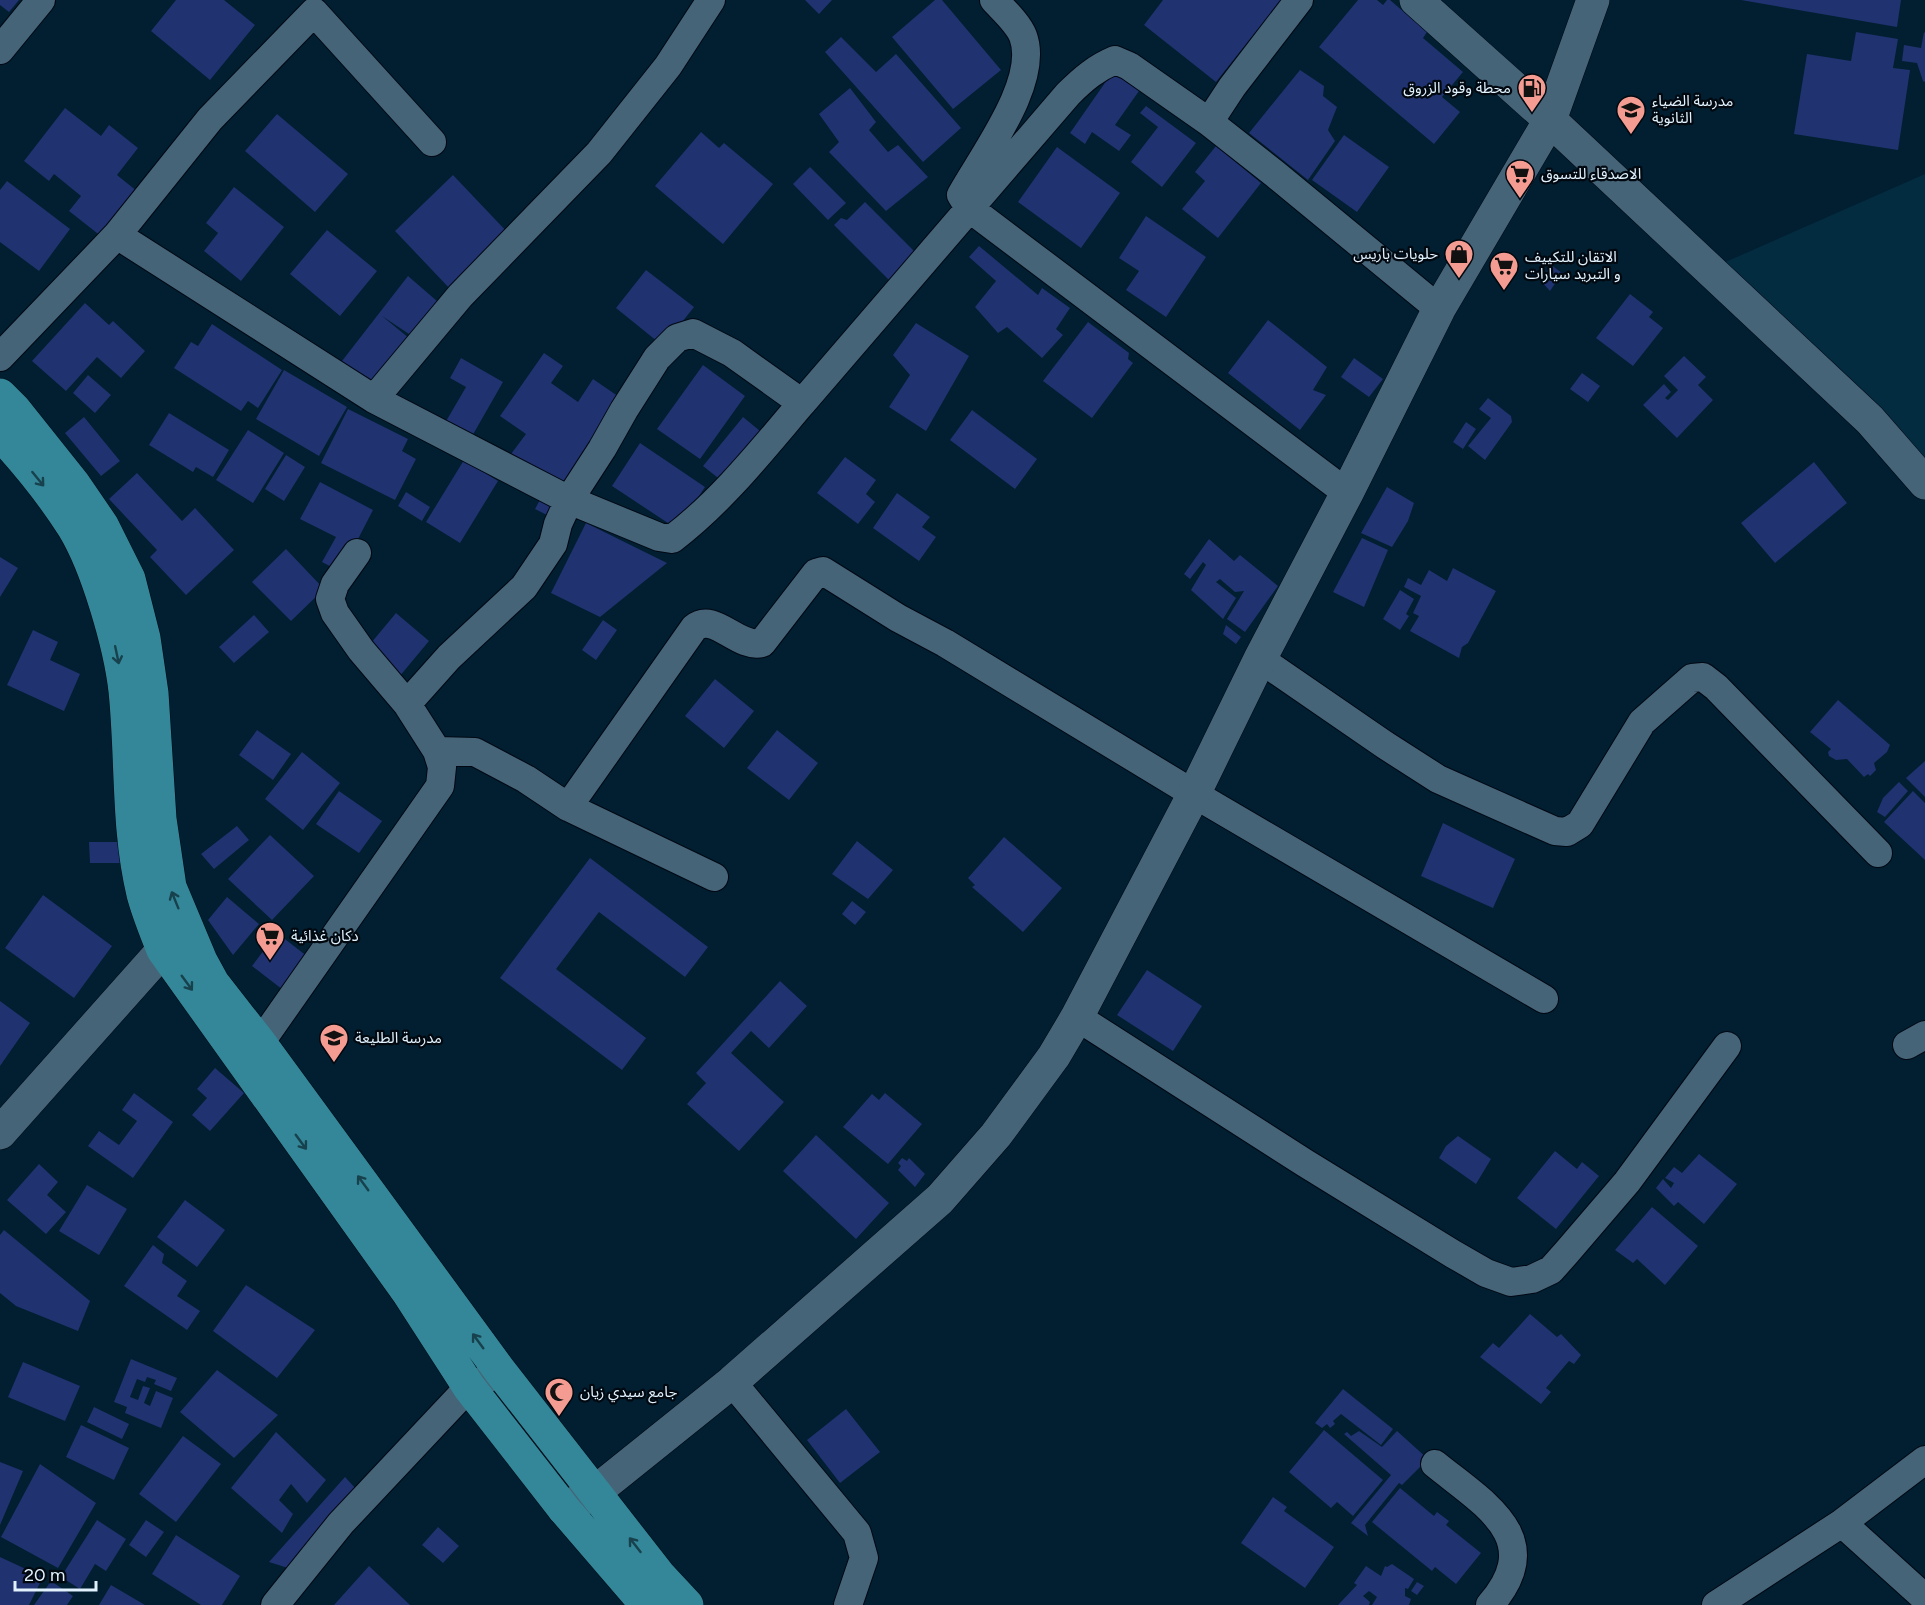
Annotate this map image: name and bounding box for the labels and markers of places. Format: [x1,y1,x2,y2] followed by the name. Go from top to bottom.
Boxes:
[1516,72,1548,114] fuel station icon: محطة وقود الزروق
[1403,79,1511,97] place label: محطة وقود الزروق
[1652,92,1734,127] place label: مدرسة الضياء الثانوية
[1615,94,1647,136] school or university icon: مدرسة الضياء الثانوية
[1504,158,1536,200] supermarket icon: الاصدقاء للتسوق
[1541,165,1641,183] place label: الاصدقاء للتسوق
[1443,238,1475,280] shop icon: حلويات باريس
[1353,245,1438,263] place label: حلويات باريس
[1525,248,1621,283] place label: الاتقان للتكييف و التبريد سيارات
[1488,250,1520,292] supermarket icon: الاتقان للتكييف و التبريد سيارات
[254,920,286,962] supermarket icon: دكان غذائية
[291,927,359,945] place label: دكان غذائية
[318,1022,350,1064] school or university icon: مدرسة الطليعة
[355,1029,442,1047] place label: مدرسة الطليعة
[543,1376,575,1418] mosque icon: جامع سيدي زيان
[580,1383,678,1404] place label: جامع سيدي زيان

